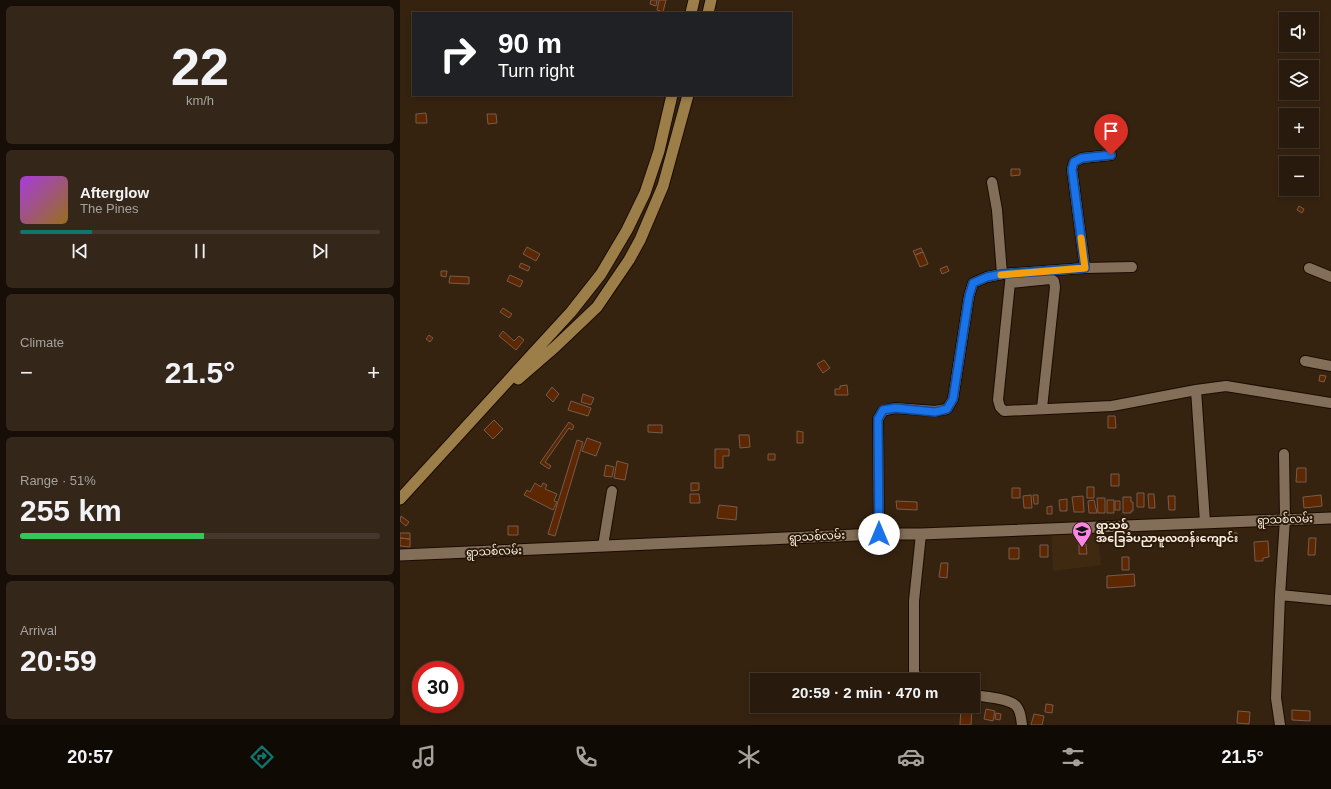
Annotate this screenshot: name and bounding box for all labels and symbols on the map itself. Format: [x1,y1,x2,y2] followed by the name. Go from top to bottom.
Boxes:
[1094,114,1128,155] pin
[1257,511,1313,529] street label: ရွာသစ်လမ်း
[858,513,900,555] position arrow
[1096,518,1238,548] place label: ရွာသစ် အခြေခံပညာမူလတန်းကျောင်း
[1071,520,1093,548] school or university icon: ရွာသစ် အခြေခံပညာမူလတန်းကျောင်း
[789,528,846,546] street label: ရွာသစ်လမ်း
[466,543,522,561] street label: ရွာသစ်လမ်း
[412,661,464,713] speed limit sign: 30

